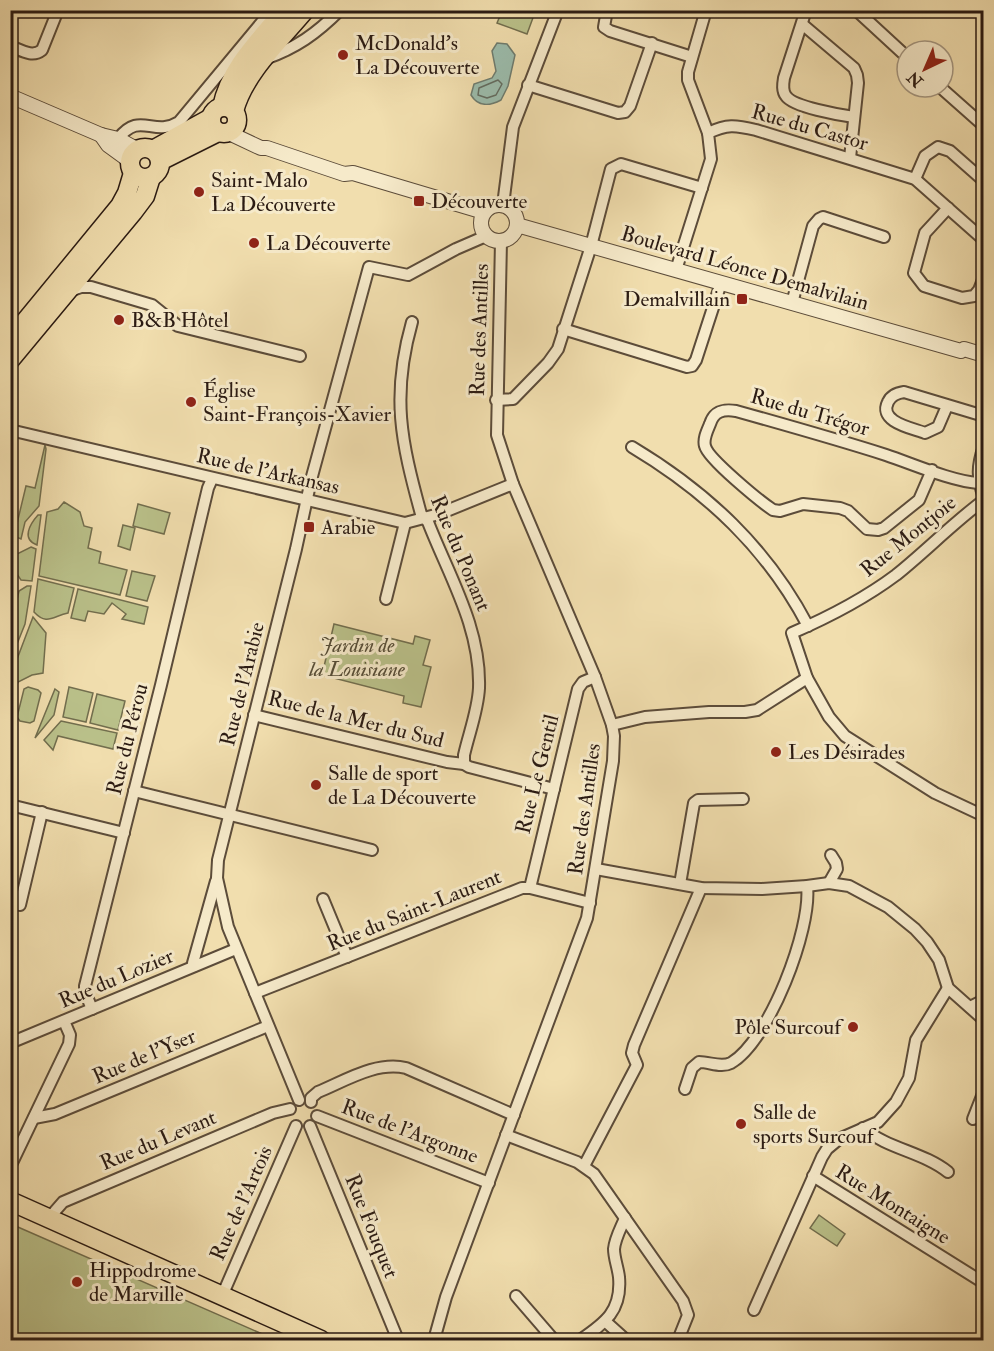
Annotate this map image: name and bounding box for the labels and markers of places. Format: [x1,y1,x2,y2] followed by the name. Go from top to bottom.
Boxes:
[355,30,480,81] place label: McDonald's La Découverte
[336,48,350,62] marker: McDonald's La Découverte
[211,167,336,218] place label: Saint-Malo La Découverte
[192,185,206,199] marker: Saint-Malo La Découverte
[431,188,528,215] place label: Découverte
[412,194,426,208] marker: Découverte
[266,230,391,257] place label: La Découverte
[247,236,261,250] marker: La Découverte
[623,286,730,313] place label: Demalvillain
[735,292,749,306] marker: Demalvillain
[131,307,229,334] place label: B&B Hôtel
[112,313,126,327] marker: B&B Hôtel
[203,377,391,428] place label: Église Saint-François-Xavier
[184,395,198,409] marker: Église Saint-François-Xavier
[320,514,376,541] place label: Arabie
[302,520,316,534] marker: Arabie
[788,739,905,766] place label: Les Désirades
[769,745,783,759] marker: Les Désirades
[328,760,476,811] place label: Salle de sport de La Découverte
[309,778,323,792] marker: Salle de sport de La Découverte
[734,1014,844,1041] place label: Pôle Surcouf
[846,1020,860,1034] marker: Pôle Surcouf
[753,1099,877,1150] place label: Salle de sports Surcouf
[734,1117,748,1131] marker: Salle de sports Surcouf
[89,1257,196,1308] place label: Hippodrome de Marville
[70,1275,84,1289] marker: Hippodrome de Marville

